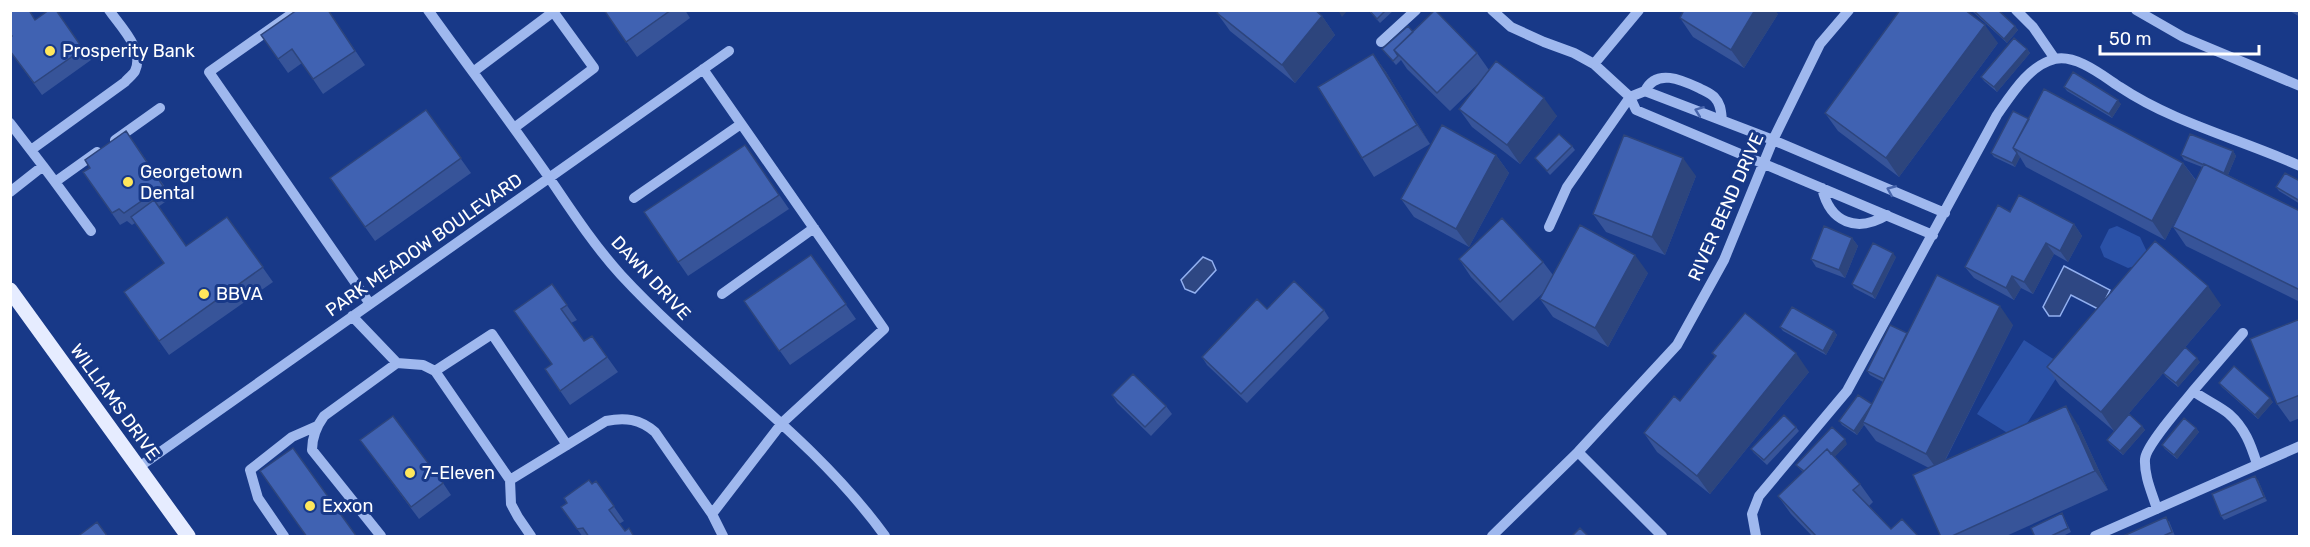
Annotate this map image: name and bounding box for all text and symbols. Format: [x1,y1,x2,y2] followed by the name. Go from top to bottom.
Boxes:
[2100,18,2259,56] scale bar
[2109,28,2152,50] text: 50 m
[62,40,196,62] place label: Prosperity Bank
[43,44,57,58] marker: Prosperity Bank
[1695,106,1706,118] one-way arrow
[1683,130,1769,284] street label: RIVER BEND DRIVE
[140,161,243,204] place label: Georgetown Dental
[321,169,527,321] street label: PARK MEADOW BOULEVARD
[121,175,135,189] marker: Georgetown Dental
[1886,185,1897,197] one-way arrow
[607,231,695,325] street label: DAWN DRIVE
[216,283,263,305] place label: BBVA
[197,287,211,301] marker: BBVA
[65,340,165,464] street label: WILLIAMS DRIVE
[422,462,495,484] place label: 7-Eleven
[403,466,417,480] marker: 7-Eleven
[322,495,373,517] place label: Exxon
[303,499,317,513] marker: Exxon

